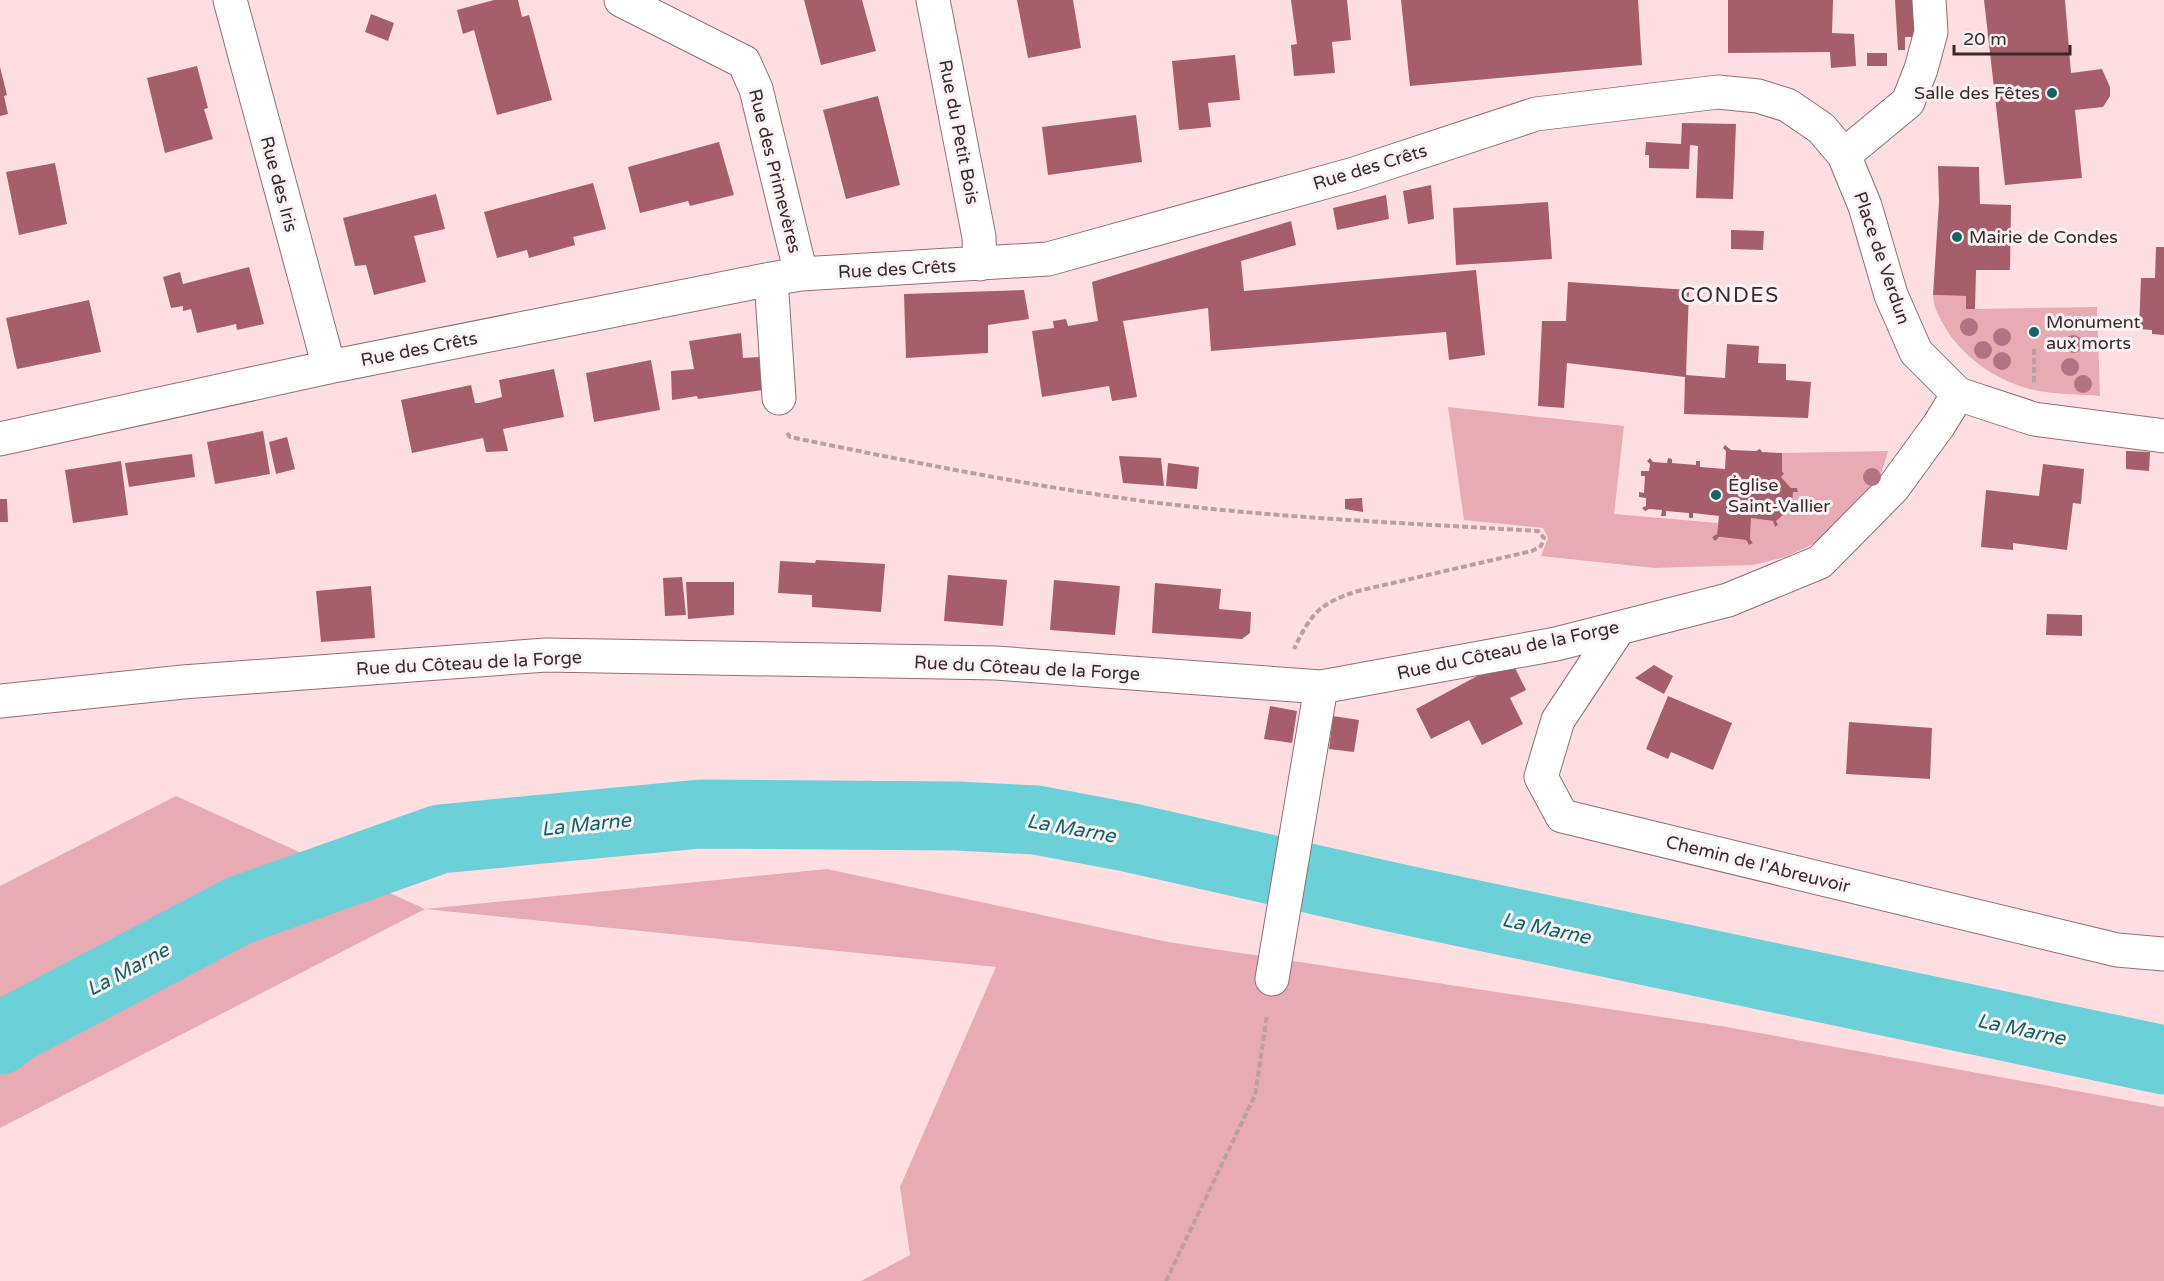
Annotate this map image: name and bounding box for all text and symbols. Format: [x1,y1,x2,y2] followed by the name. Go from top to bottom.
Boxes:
[1954,18,2070,56] scale bar
[1963,28,2007,50] text: 20 m
[934,58,984,206] street label: Rue du Petit Bois
[1914,82,2040,104] place label: Salle des Fêtes
[2045,86,2059,100] marker: Salle des Fêtes
[744,87,806,255] street label: Rue des Primevères
[256,134,302,234] street label: Rue des Iris
[1310,139,1430,195] street label: Rue des Crêts
[1849,189,1915,327] street label: Place de Verdun
[1969,226,2118,248] place label: Mairie de Condes
[1950,230,1964,244] marker: Mairie de Condes
[837,255,957,283] street label: Rue des Crêts
[1680,283,1780,308] district label: CONDES
[2046,311,2140,354] place label: Monument aux morts
[2027,325,2041,339] marker: Monument aux morts
[359,327,479,371] street label: Rue des Crêts
[1728,474,1830,517] place label: Église Saint-Vallier
[1709,488,1723,502] marker: Église Saint-Vallier
[1395,616,1621,684] street label: Rue du Côteau de la Forge
[355,646,583,680] street label: Rue du Côteau de la Forge
[913,651,1141,685] street label: Rue du Côteau de la Forge
[540,808,634,842] water label: La Marne
[1025,809,1119,849] water label: La Marne
[1664,830,1853,898] street label: Chemin de l'Abreuvoir
[1500,908,1594,950] water label: La Marne
[83,938,175,1002] water label: La Marne
[1975,1009,2069,1051] water label: La Marne

